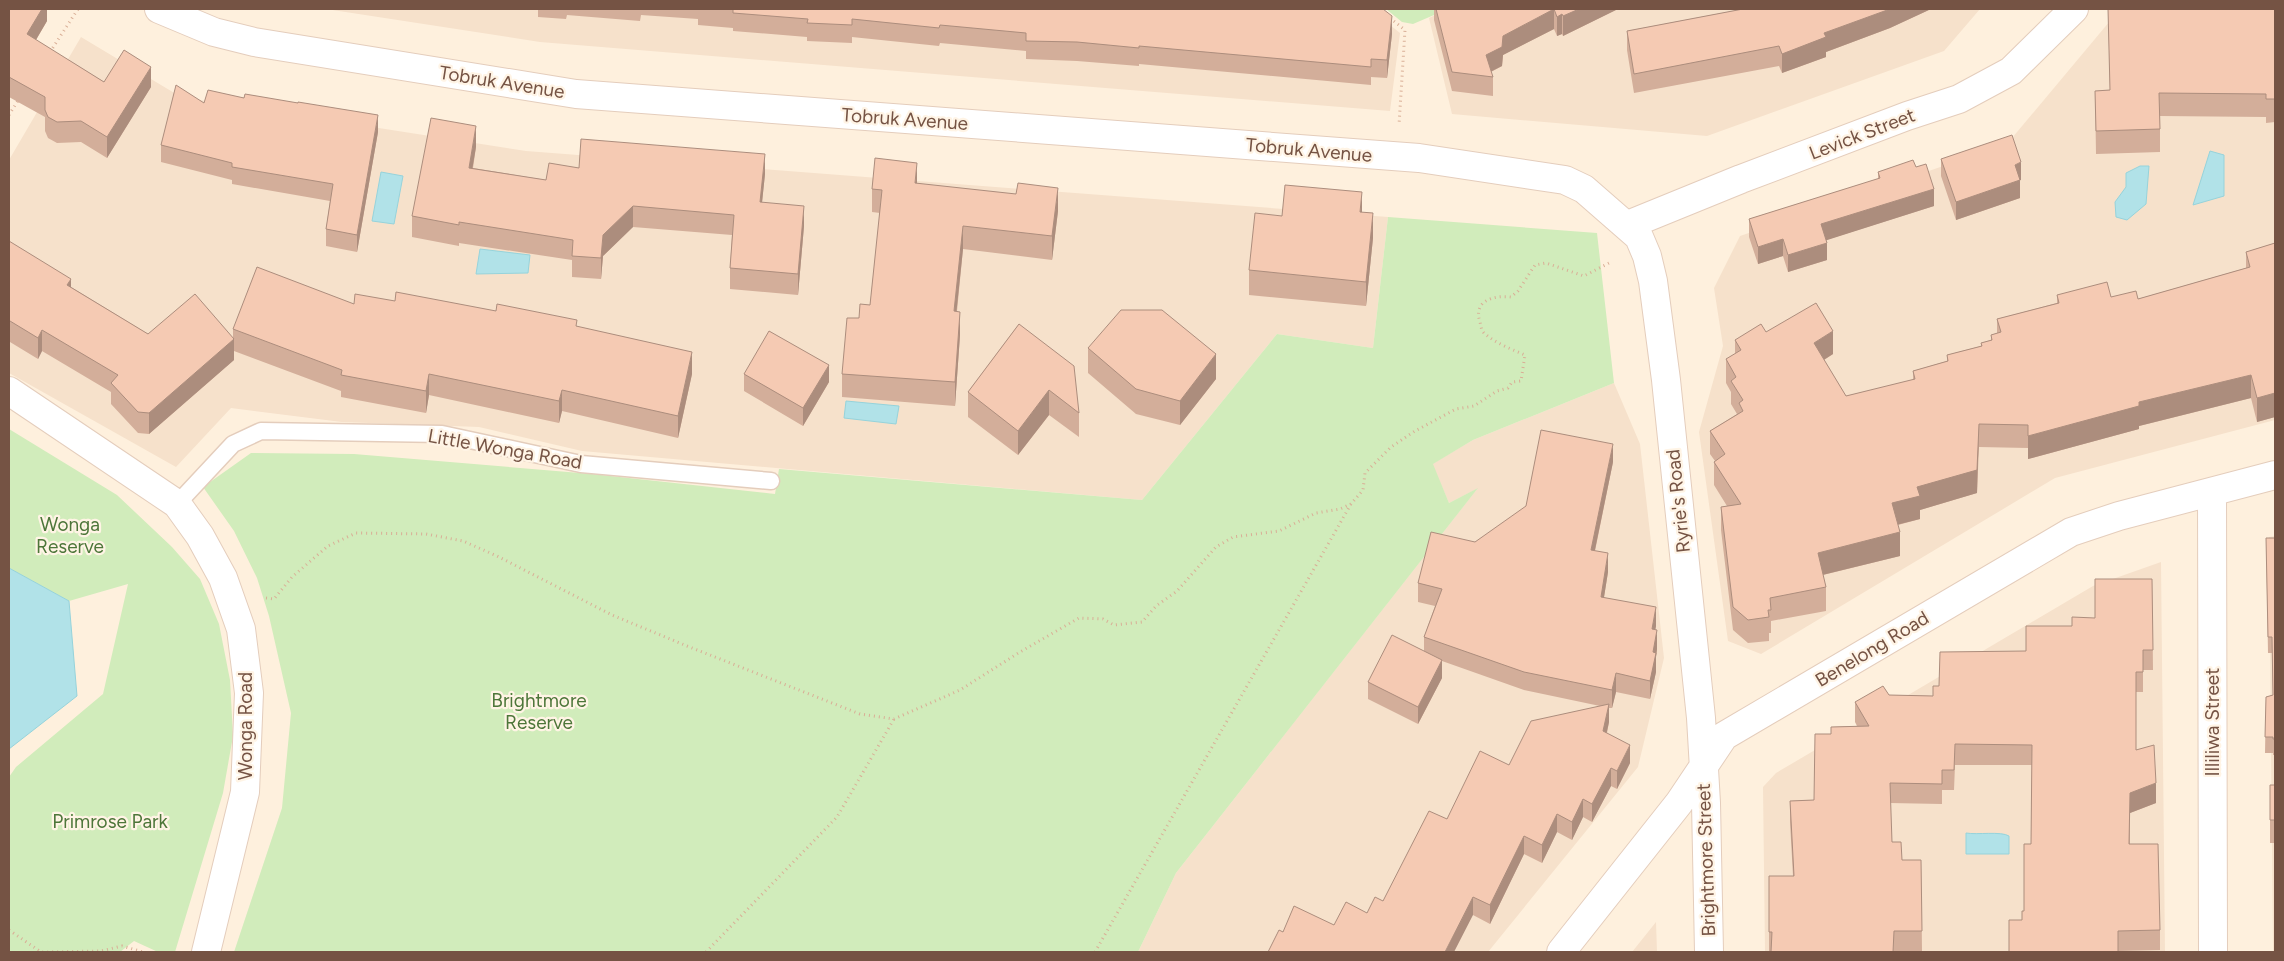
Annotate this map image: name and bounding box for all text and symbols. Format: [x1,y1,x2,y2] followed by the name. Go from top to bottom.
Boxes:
[438,61,566,103] street label: Tobruk Avenue
[841,103,969,135] street label: Tobruk Avenue
[1806,103,1918,165] street label: Levick Street
[1245,133,1373,167] street label: Tobruk Avenue
[426,424,584,474] street label: Little Wonga Road
[1661,448,1695,554] street label: Ryrie's Road
[36,513,104,558] park label: Wonga Reserve
[1811,606,1933,692] street label: Benelong Road
[2201,668,2224,776] street label: Illiliwa Street
[234,672,257,780] street label: Wonga Road
[491,689,587,734] park label: Brightmore Reserve
[1692,783,1720,937] street label: Brightmore Street
[52,810,168,833] park label: Primrose Park

